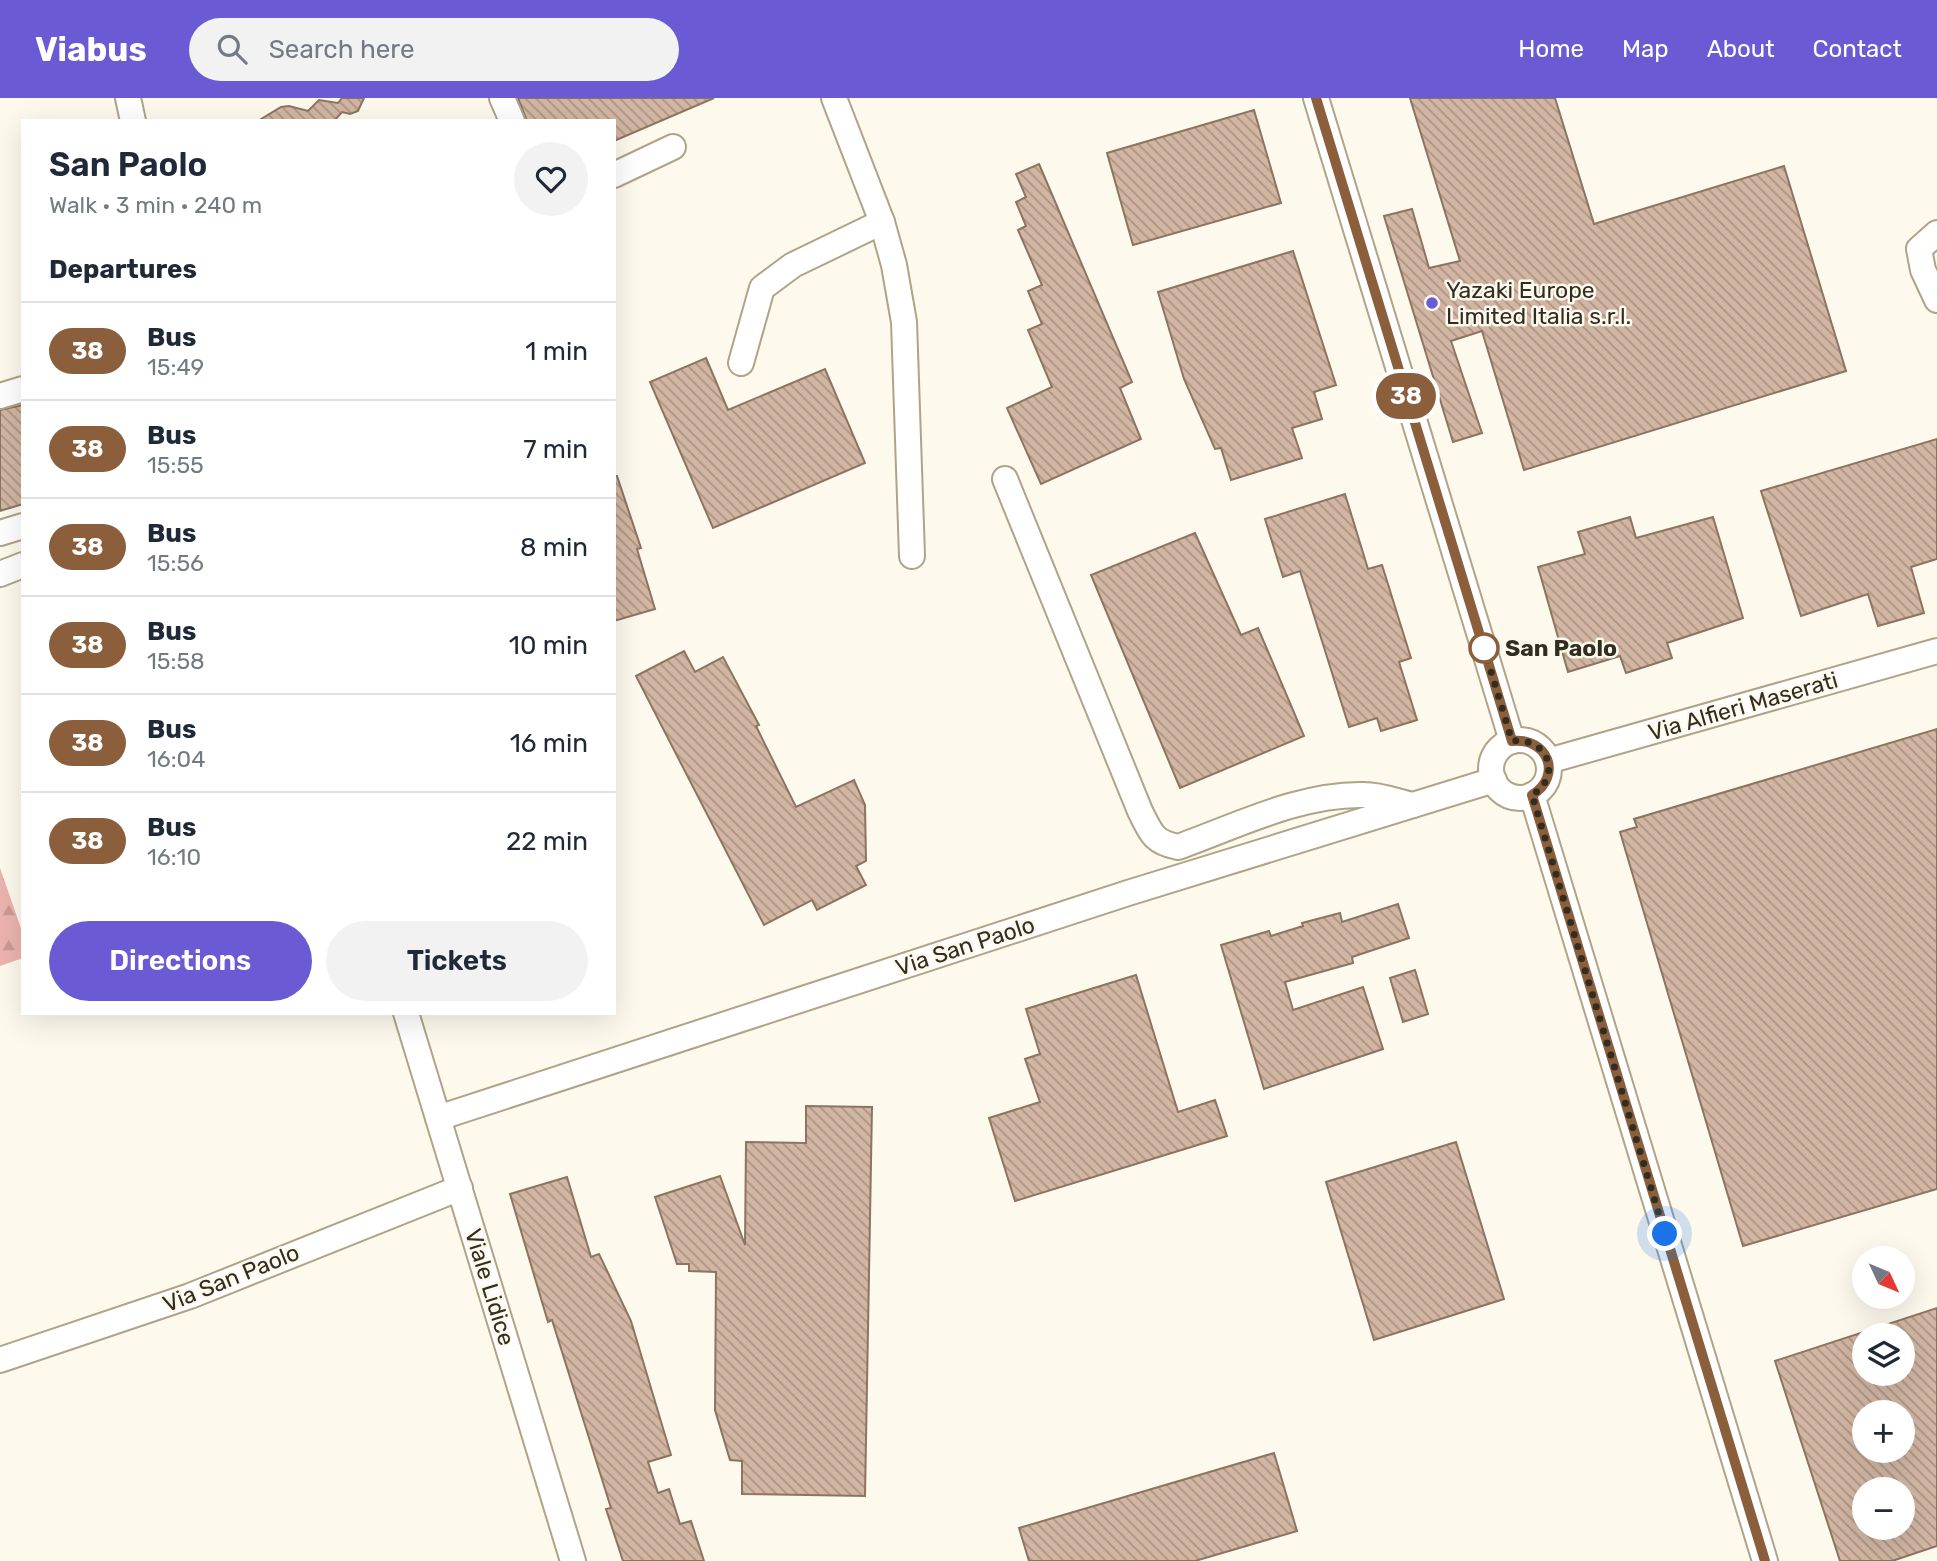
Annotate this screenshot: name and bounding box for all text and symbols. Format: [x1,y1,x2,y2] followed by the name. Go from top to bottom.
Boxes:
[189,18,679,81] search box
[35,30,147,69] text: Viabus
[213,30,251,68] icon: search
[269,34,415,65] text: Search here
[1518,35,1584,63] text: Home
[1622,35,1669,63] text: Map
[1707,35,1775,63] text: About
[1813,35,1902,63] text: Contact
[514,142,588,216] button: heart
[49,145,207,184] text: San Paolo
[49,191,262,219] text: Walk · 3 min · 240 m
[49,254,197,285] text: Departures
[1446,276,1631,330] place label: Yazaki Europe Limited Italia s.r.l.
[1424,295,1440,311] marker: Yazaki Europe Limited Italia s.r.l.
[147,322,196,353] text: Bus
[525,336,588,367] text: 1 min
[71,337,104,365] text: 38
[147,353,204,381] text: 15:49
[1374,373,1438,419] line badge: 38
[1390,382,1422,410] text: 38
[147,420,196,451] text: Bus
[523,434,588,465] text: 7 min
[71,435,104,463] text: 38
[147,451,204,479] text: 15:55
[147,518,196,549] text: Bus
[520,532,588,563] text: 8 min
[71,533,104,561] text: 38
[147,549,204,577] text: 15:56
[147,616,196,647] text: Bus
[509,630,588,661] text: 10 min
[71,631,104,659] text: 38
[1469,633,1499,663] marker: San Paolo
[1505,634,1617,662] place label: San Paolo
[147,647,205,675] text: 15:58
[1645,666,1841,746] street label: Via Alfieri Maserati
[147,714,196,745] text: Bus
[510,728,588,759] text: 16 min
[71,729,104,757] text: 38
[147,745,206,773] text: 16:04
[147,812,196,843] text: Bus
[506,826,588,857] text: 22 min
[71,827,104,855] text: 38
[147,843,201,871] text: 16:10
[892,910,1038,982] street label: Via San Paolo
[49,921,312,1001] button: Directions
[326,921,588,1001] button: Tickets
[1647,1216,1682,1251] your location
[459,1225,521,1349] street label: Viale Lidice
[159,1238,303,1318] street label: Via San Paolo
[1852,1246,1914,1309] north arrow
[1852,1246,1915,1540] map controls
[1852,1323,1915,1386] button: layers
[1852,1400,1915,1463] button: +
[1852,1477,1915,1540] button: −

